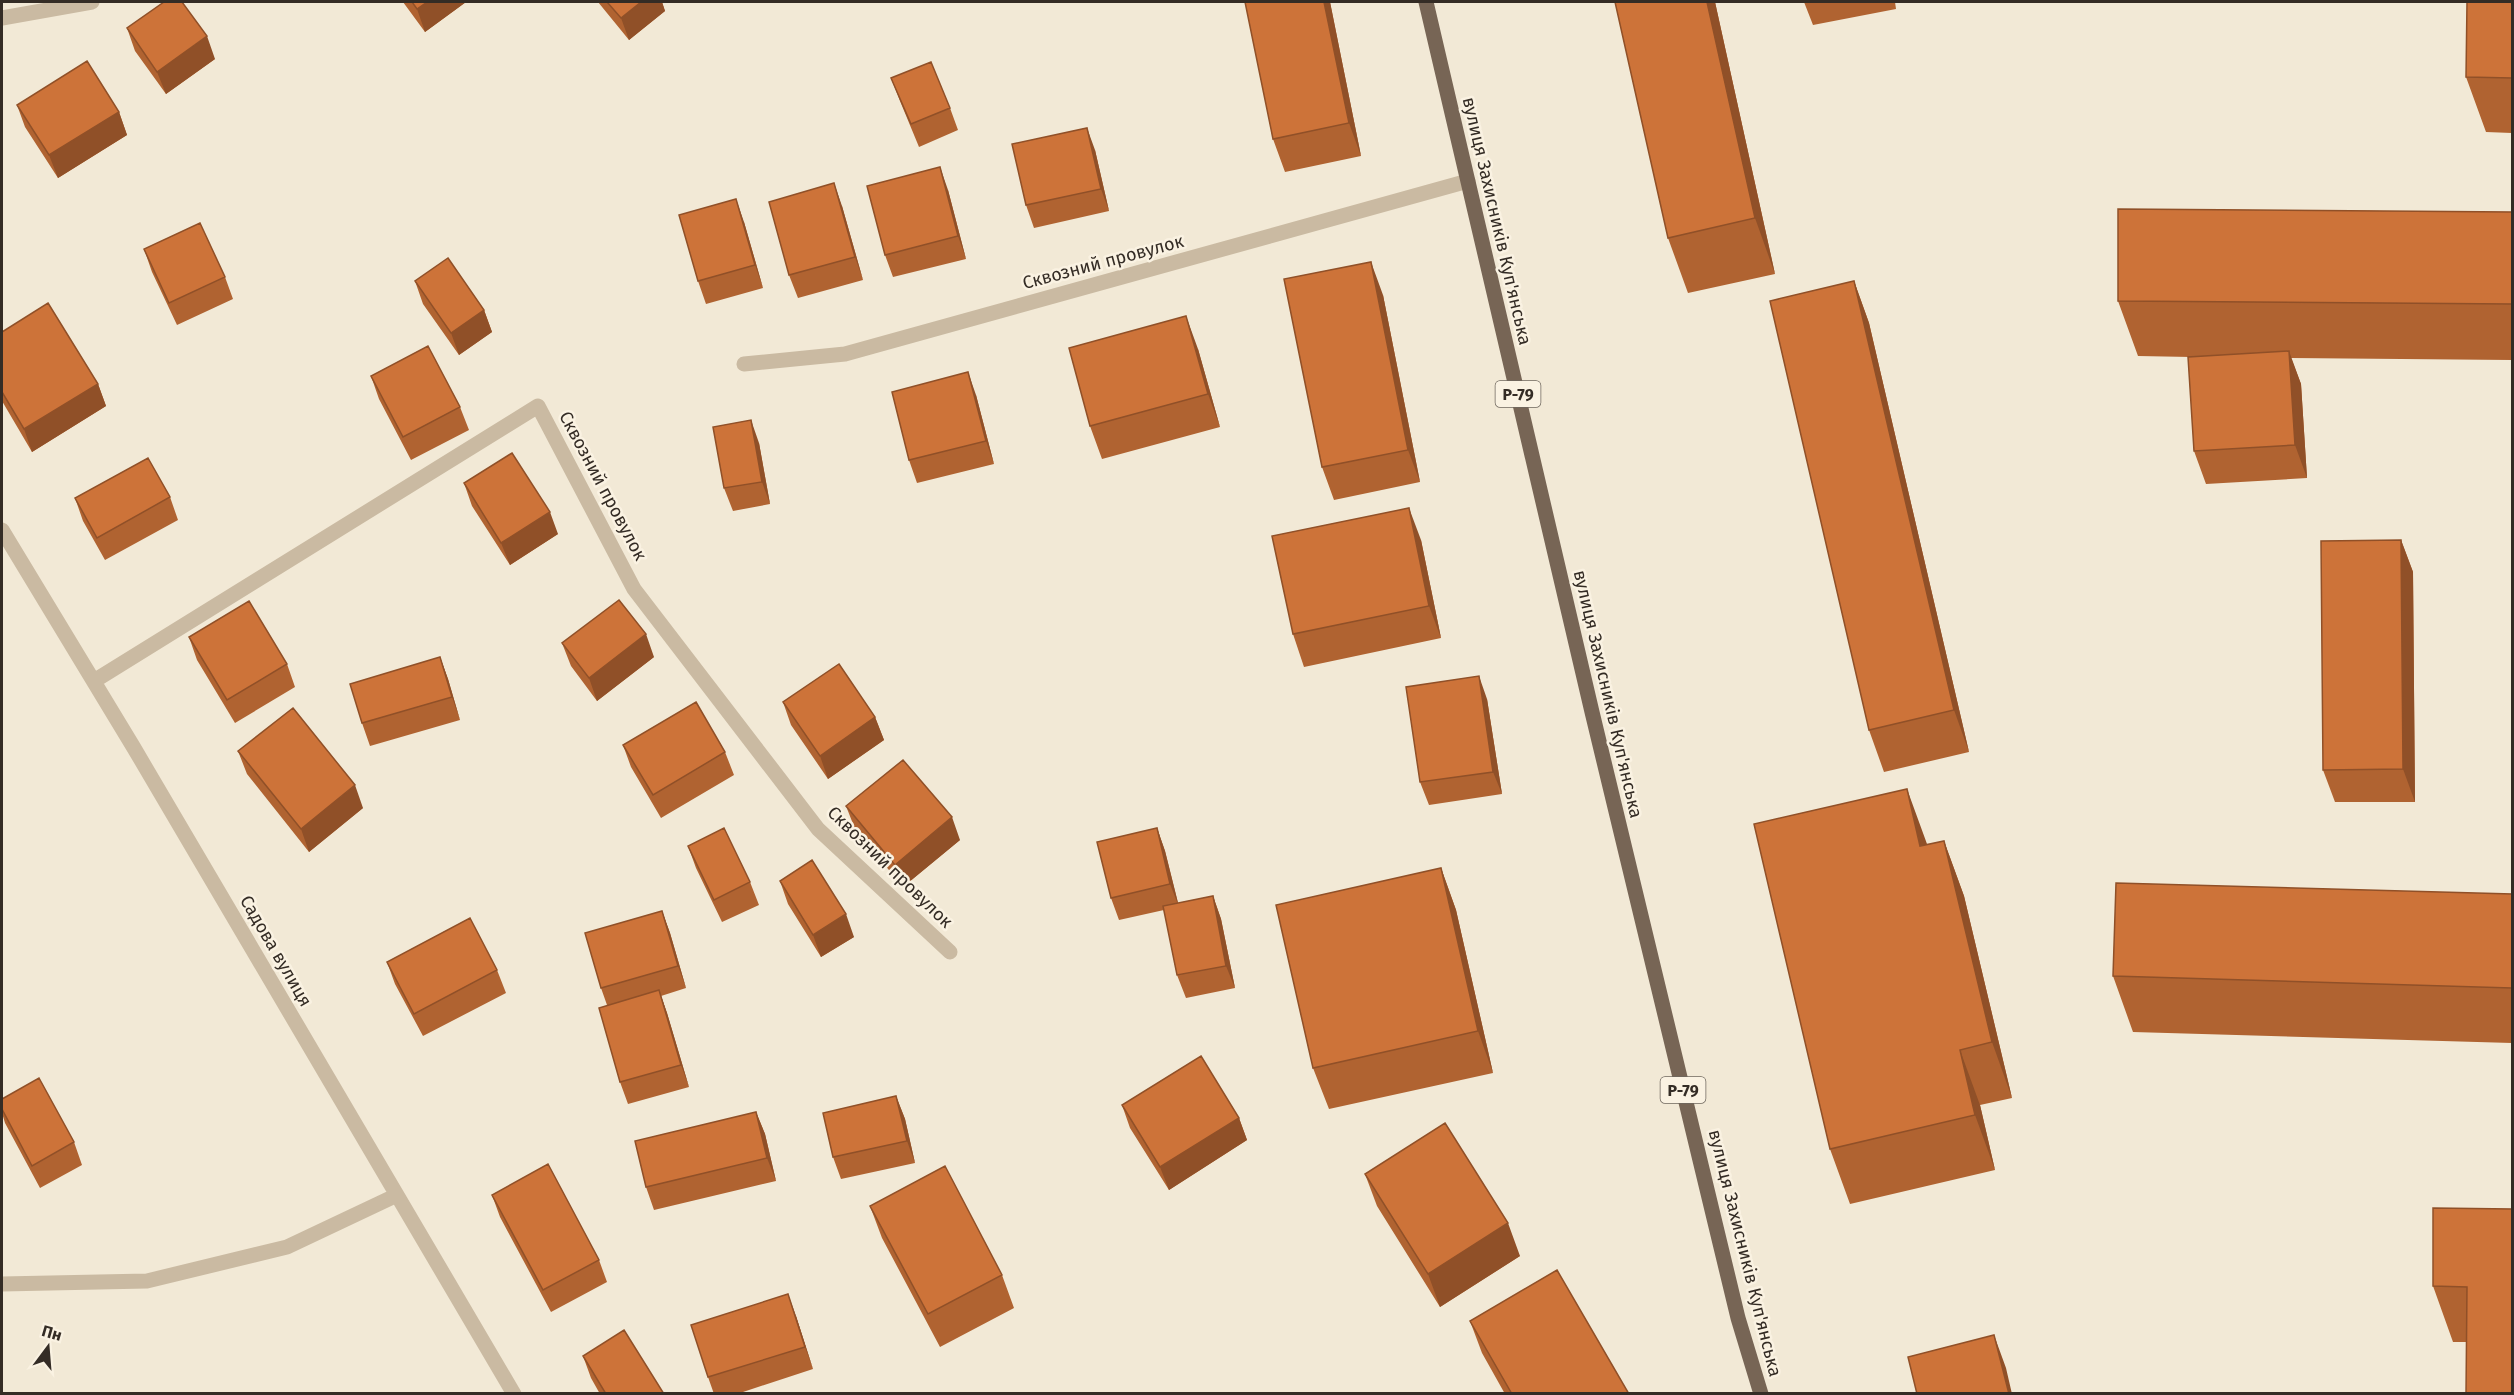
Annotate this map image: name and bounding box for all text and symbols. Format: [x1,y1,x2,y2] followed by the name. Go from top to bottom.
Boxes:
[1458,95,1536,347] street label: вулиця Захисників Куп'янська
[1020,230,1187,294] street label: Сквозний провулок
[1496,381,1540,407] road number: Р-79
[554,408,652,565] street label: Сквозний провулок
[1569,568,1647,820] street label: вулиця Захисників Куп'янська
[823,801,958,933] street label: Сквозний провулок
[235,891,317,1011] street label: Садова вулиця
[1660,1077,1706,1103] road number: Р-79
[1704,1127,1786,1379] street label: вулиця Захисників Куп'янська
[18,1317,78,1377] north arrow
[40,1321,64,1345] text: Пн

